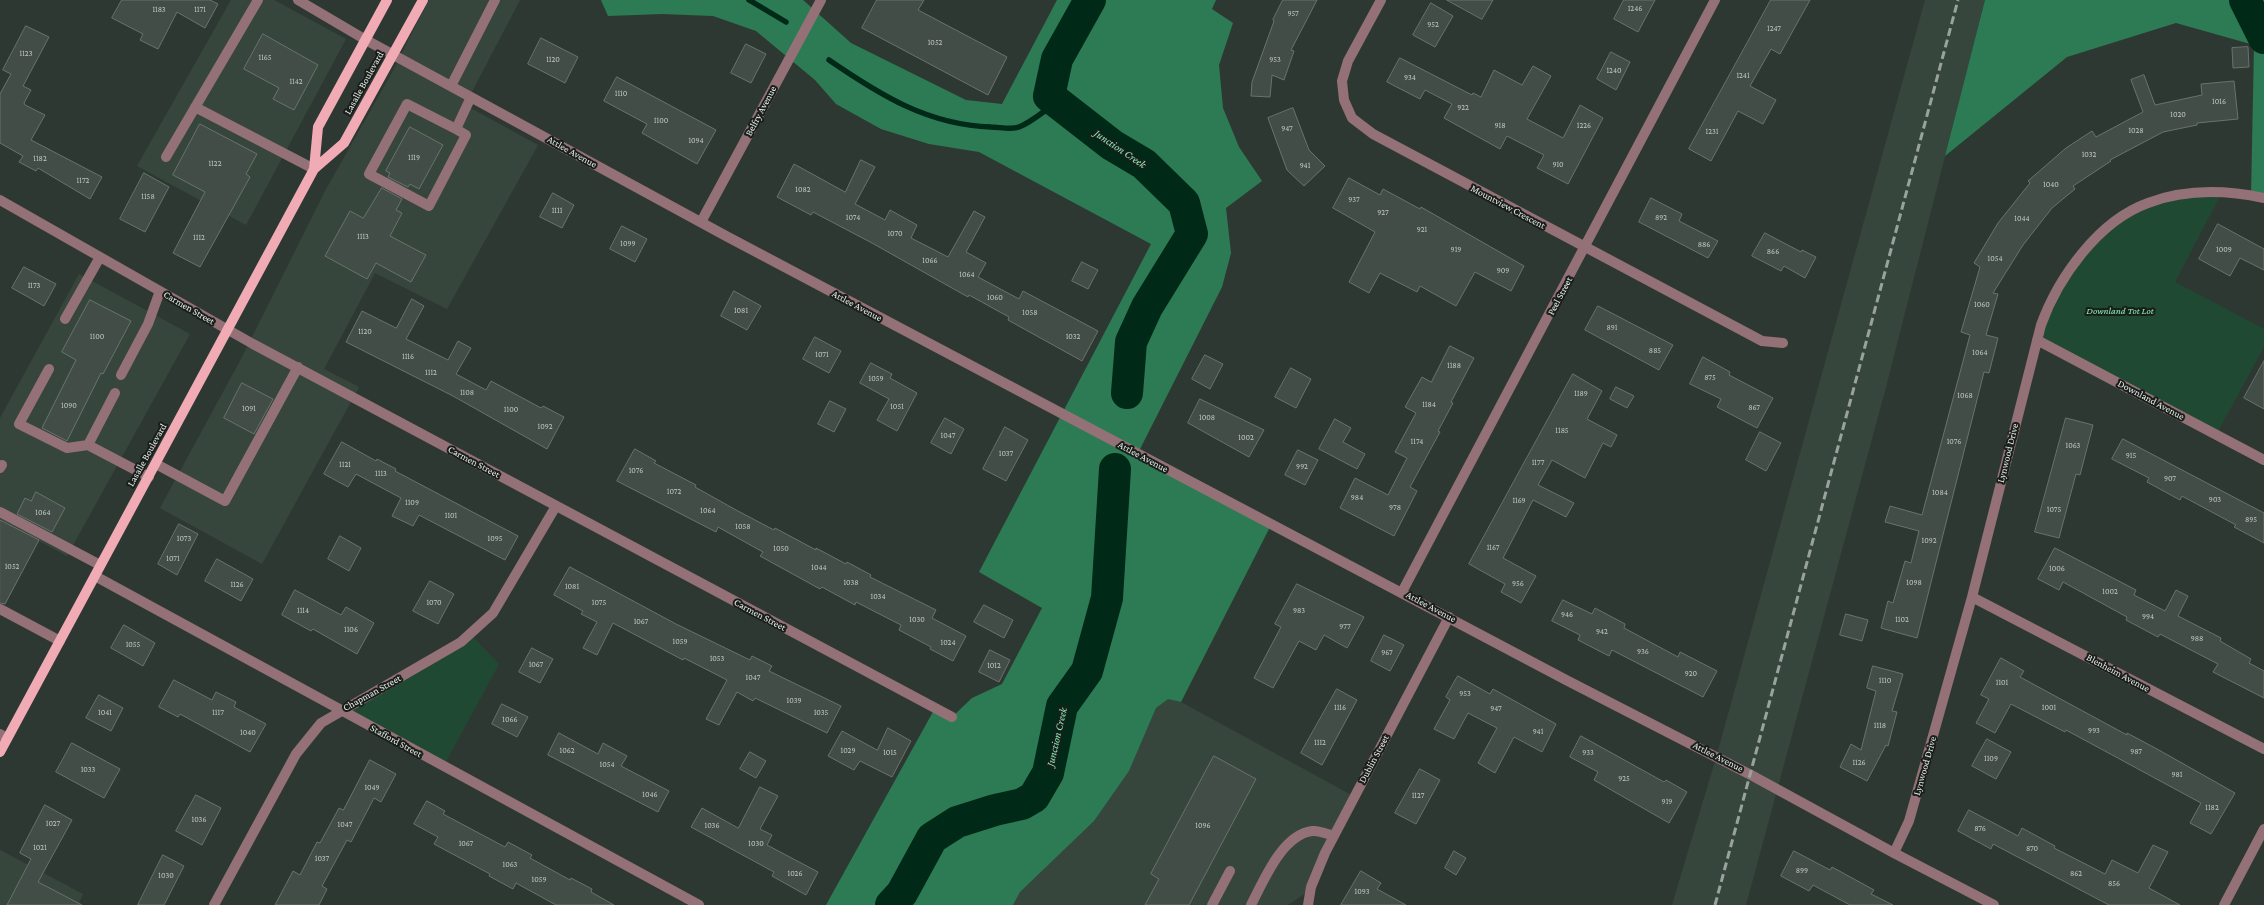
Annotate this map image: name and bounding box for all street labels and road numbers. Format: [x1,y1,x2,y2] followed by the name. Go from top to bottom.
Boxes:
[342,49,386,117] street label: Lasalle Boulevard
[743,84,779,138] street label: Belfry Avenue
[545,133,599,171] street label: Attlee Avenue
[1469,182,1547,232] street label: Mountview Crescent
[1545,275,1575,317] street label: Peel Street
[830,288,884,324] street label: Attlee Avenue
[161,289,217,327] street label: Carmen Street
[2116,377,2186,423] street label: Downland Avenue
[125,421,169,489] street label: Lasalle Boulevard
[1995,422,2021,484] street label: Lynwood Drive
[1116,439,1170,475] street label: Attlee Avenue
[446,443,502,481] street label: Carmen Street
[1404,589,1458,625] street label: Attlee Avenue
[732,596,788,634] street label: Carmen Street
[2084,651,2152,695] street label: Blenheim Avenue
[341,672,403,714] street label: Chapman Street
[368,722,424,760] street label: Stafford Street
[1356,733,1392,785] street label: Dublin Street
[1911,735,1939,797] street label: Lynwood Drive
[1691,739,1745,775] street label: Attlee Avenue

